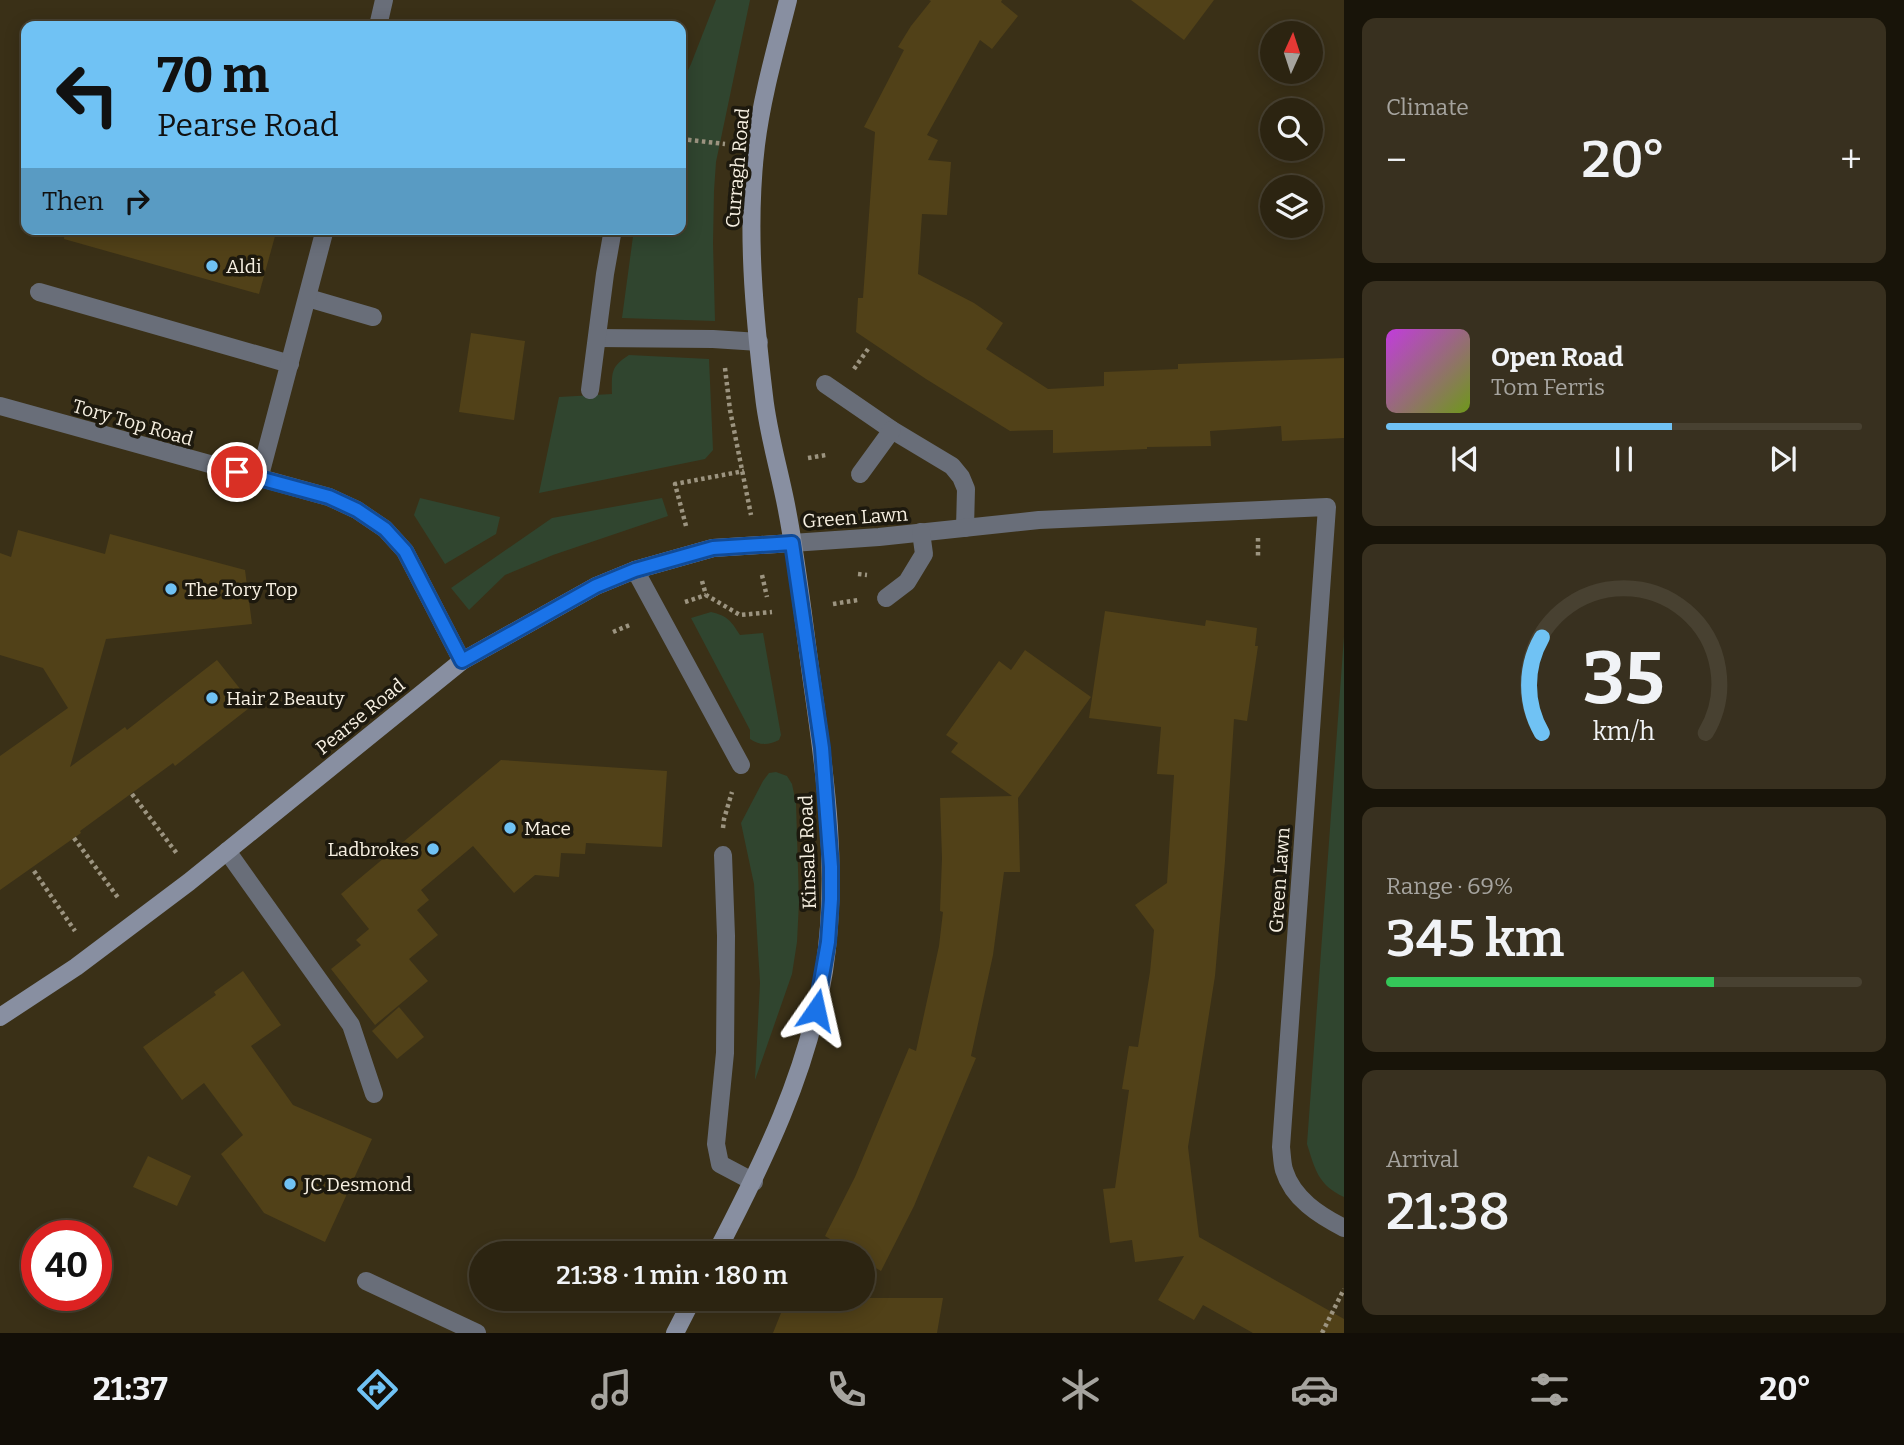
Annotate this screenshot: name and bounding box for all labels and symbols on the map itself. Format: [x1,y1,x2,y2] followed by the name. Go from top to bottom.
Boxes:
[1260,21,1323,84] north arrow
[721,107,754,229] street label: Curragh Road
[226,255,262,278] place label: Aldi
[204,258,220,274] marker: Aldi
[70,394,196,451] street label: Tory Top Road
[207,442,267,502] pin
[801,502,909,533] street label: Green Lawn
[185,578,298,601] place label: The Tory Top
[163,581,179,597] marker: The Tory Top
[311,674,409,759] street label: Pearse Road
[226,687,345,710] place label: Hair 2 Beauty
[204,690,220,706] marker: Hair 2 Beauty
[794,794,821,910] street label: Kinsale Road
[524,817,571,840] place label: Mace
[502,820,518,836] marker: Mace
[1264,826,1295,934] street label: Green Lawn
[328,838,419,861] place label: Ladbrokes
[425,841,441,857] marker: Ladbrokes
[779,973,853,1047] position arrow
[303,1173,412,1196] place label: JC Desmond
[282,1176,298,1192] marker: JC Desmond
[21,1220,112,1311] speed limit sign: 40

